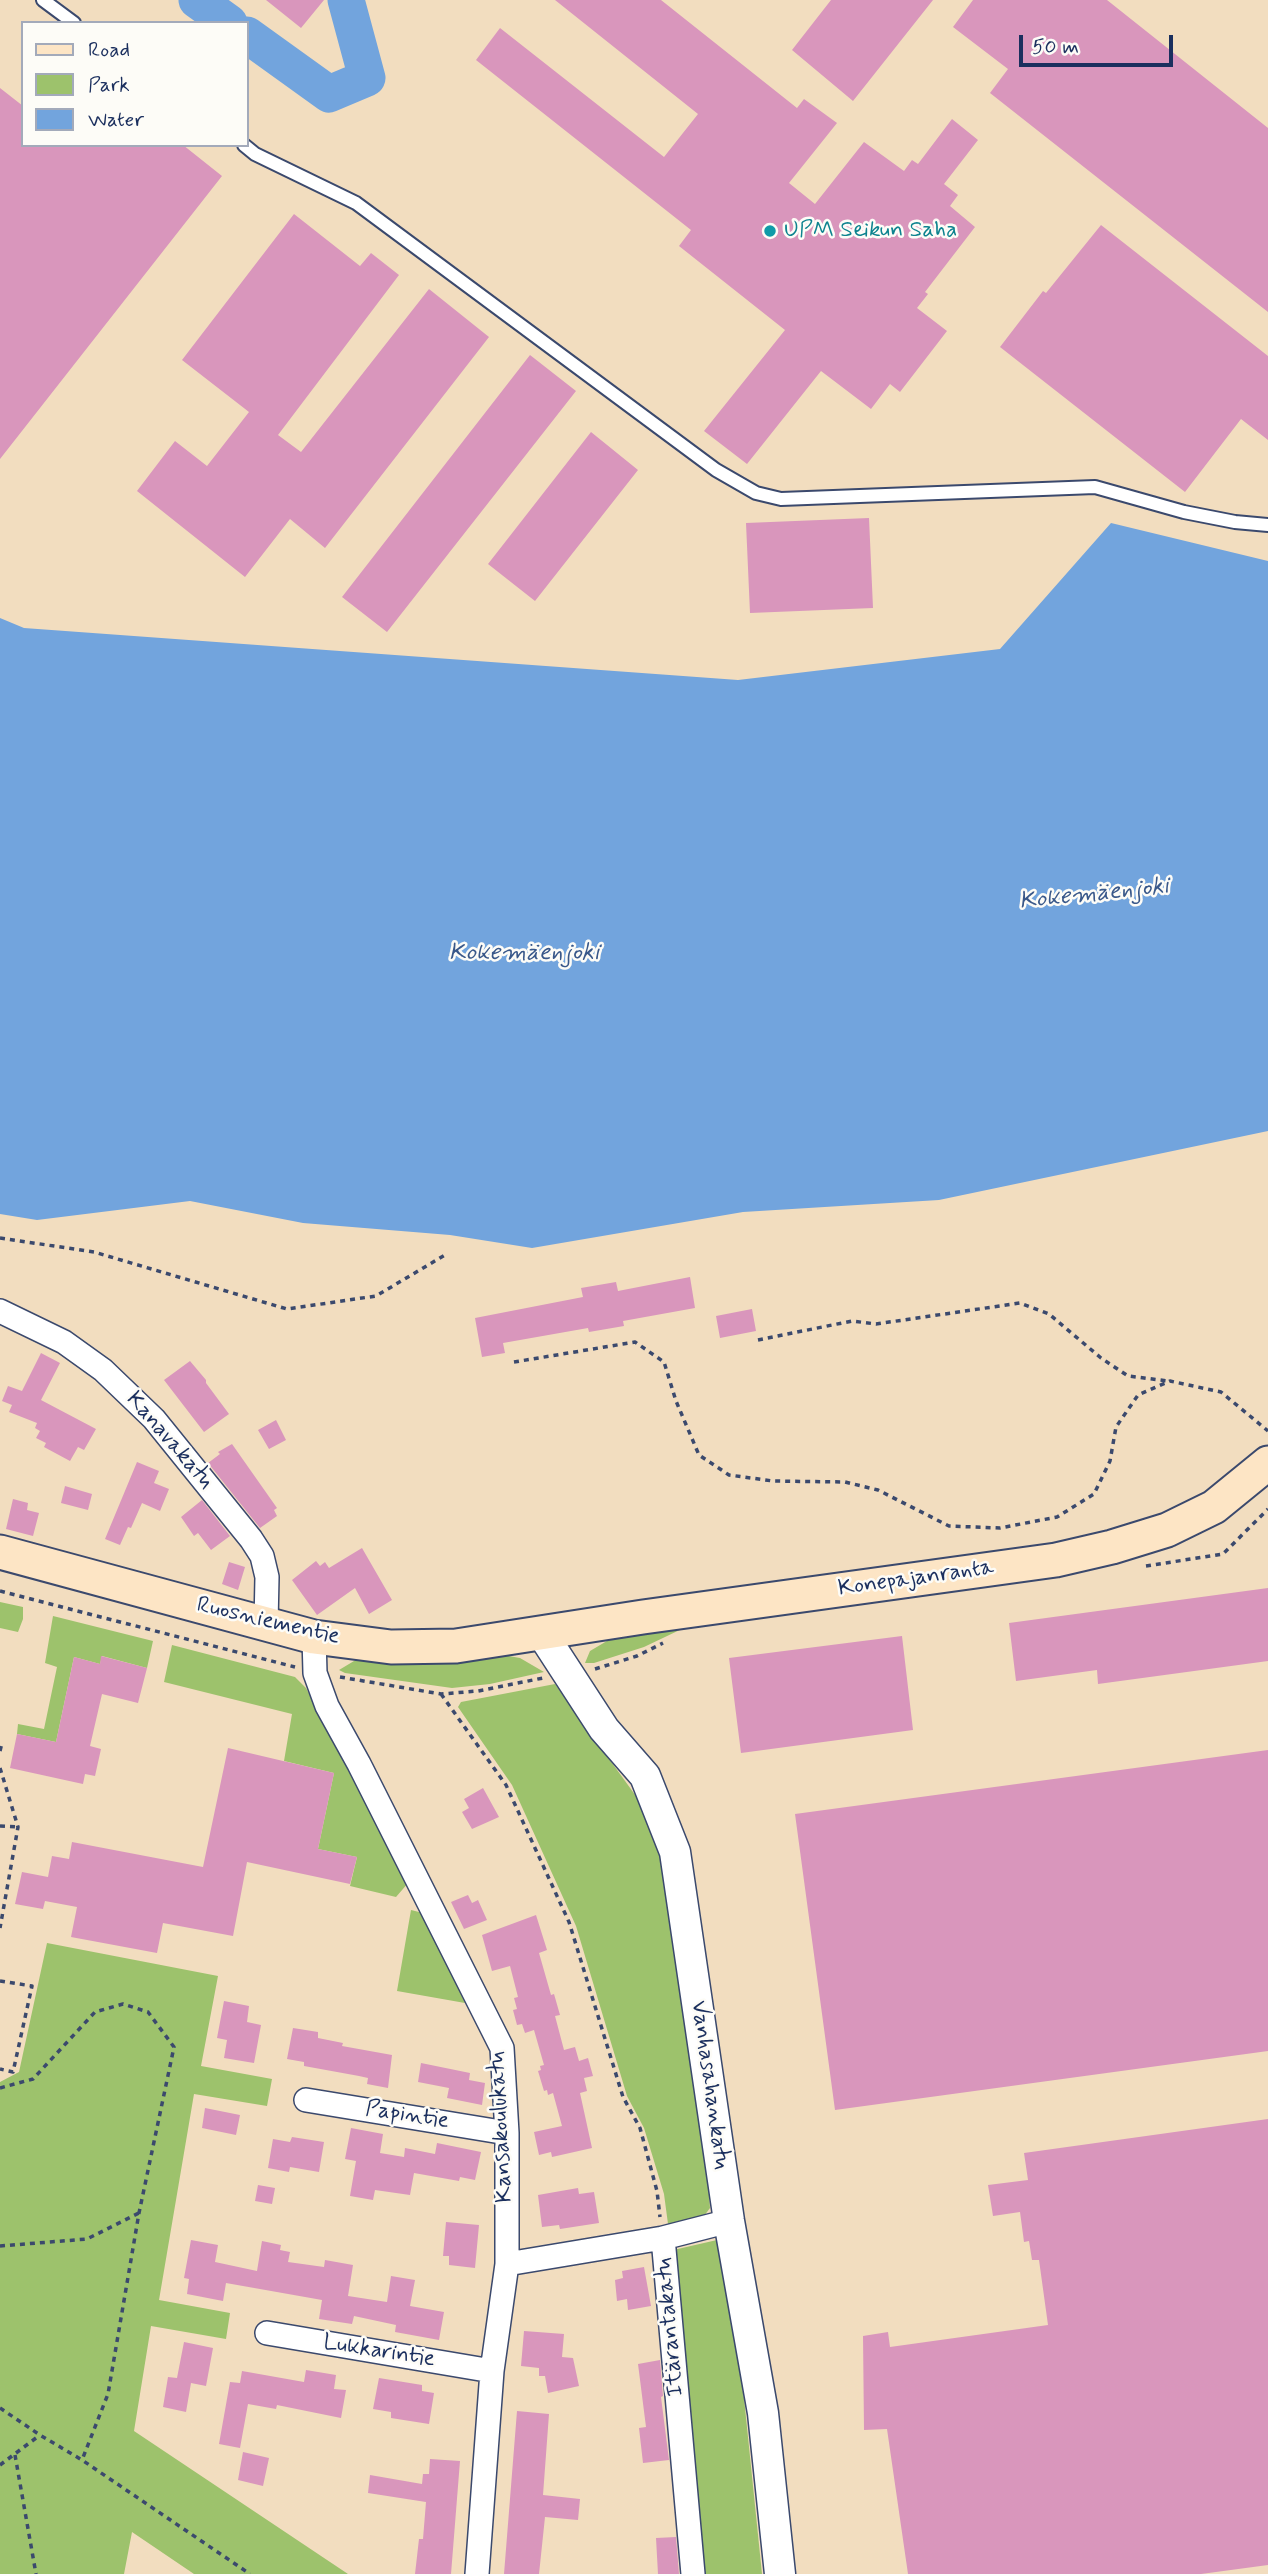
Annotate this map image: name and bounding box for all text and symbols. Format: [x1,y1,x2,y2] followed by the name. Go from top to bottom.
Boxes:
[21,21,248,147] legend
[1023,21,1177,65] scale bar
[1032,33,1079,61] text: 50 m
[88,36,130,64] text: Road
[88,71,130,99] text: Park
[88,106,144,134] text: Water
[784,217,957,245] place label: UPM Seikun Saha
[762,223,778,239] marker: UPM Seikun Saha
[1018,873,1170,917] water label: Kokemäenjoki
[449,940,599,968] water label: Kokemäenjoki
[119,1387,219,1495] street label: Kanavakatu
[836,1554,996,1604] street label: Konepajanranta
[194,1592,342,1652] street label: Ruosniementie
[683,1999,735,2171] street label: Vanhasahankatu
[484,2051,520,2203] street label: Kansakoulukatu
[363,2096,451,2136] street label: Papintie
[651,2256,691,2398] street label: Itärantakatu
[321,2330,437,2374] street label: Lukkarintie

